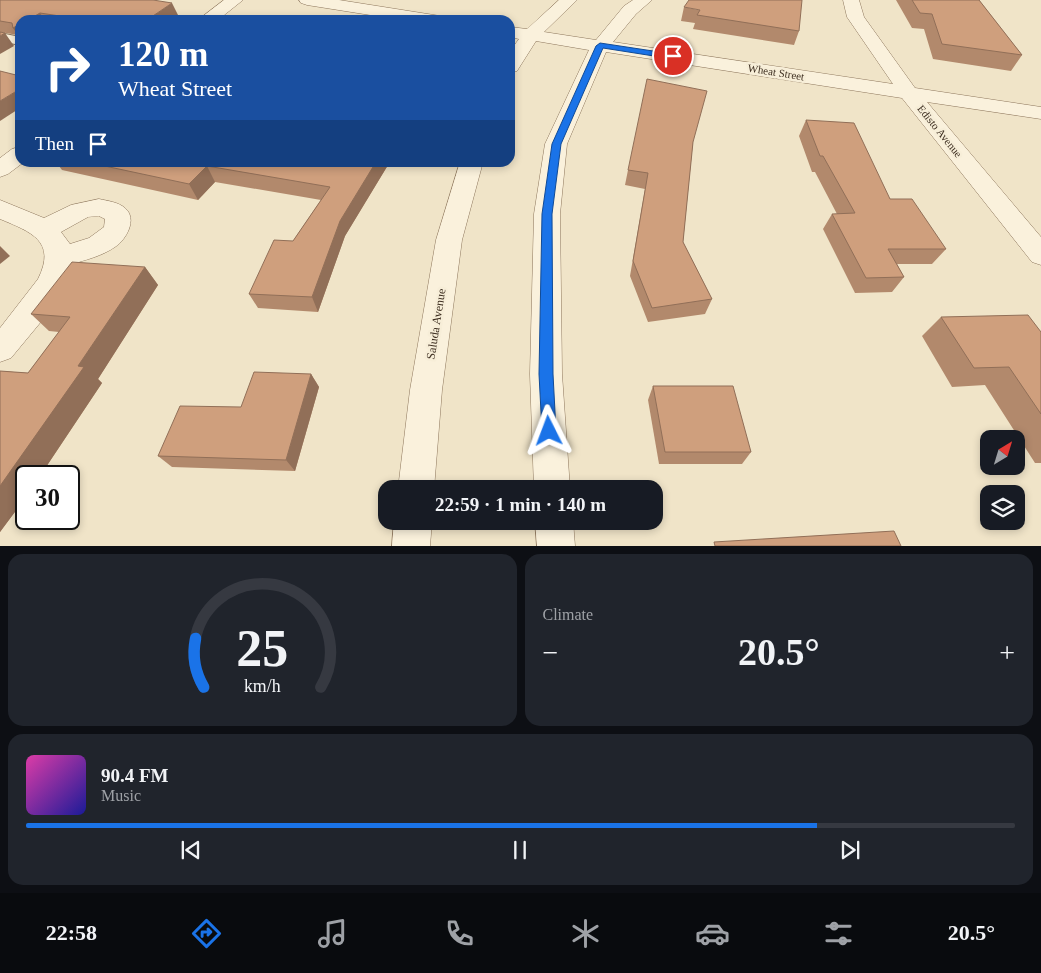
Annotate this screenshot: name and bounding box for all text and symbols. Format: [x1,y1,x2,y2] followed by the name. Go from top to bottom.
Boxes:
[35,35,100,100] icon: right
[118,35,208,74] text: 120 m
[652,35,694,77] pin
[659,42,687,70] icon: arrive
[747,62,805,82] street label: Wheat Street
[118,76,232,101] text: Wheat Street
[915,102,965,160] street label: Edisto Avenue
[84,130,112,158] icon: arrive
[35,133,74,154] text: Then
[423,288,449,360] street label: Saluda Avenue
[522,404,574,456] position arrow
[980,430,1025,475] north arrow
[980,430,1025,530] map controls
[15,465,80,530] speed limit sign: 30
[980,485,1025,530] button: layers
[435,494,606,515] text: 22:59 · 1 min · 140 m
[543,606,593,623] text: Climate
[236,620,288,677] text: 25
[738,631,820,673] text: 20.5°
[543,637,558,668] text: −
[999,637,1015,668] text: +
[244,676,281,696] text: km/h
[101,765,169,786] text: 90.4 FM
[101,787,141,804] text: Music
[177,836,205,864] icon: previous
[506,836,534,864] icon: pause
[836,836,864,864] icon: next
[189,916,224,951] icon: directions
[315,916,350,951] icon: music
[442,916,477,951] icon: phone
[568,916,603,951] icon: climate
[695,916,730,951] icon: car
[821,916,856,951] icon: filters
[46,920,97,945] text: 22:58
[948,920,995,945] text: 20.5°

